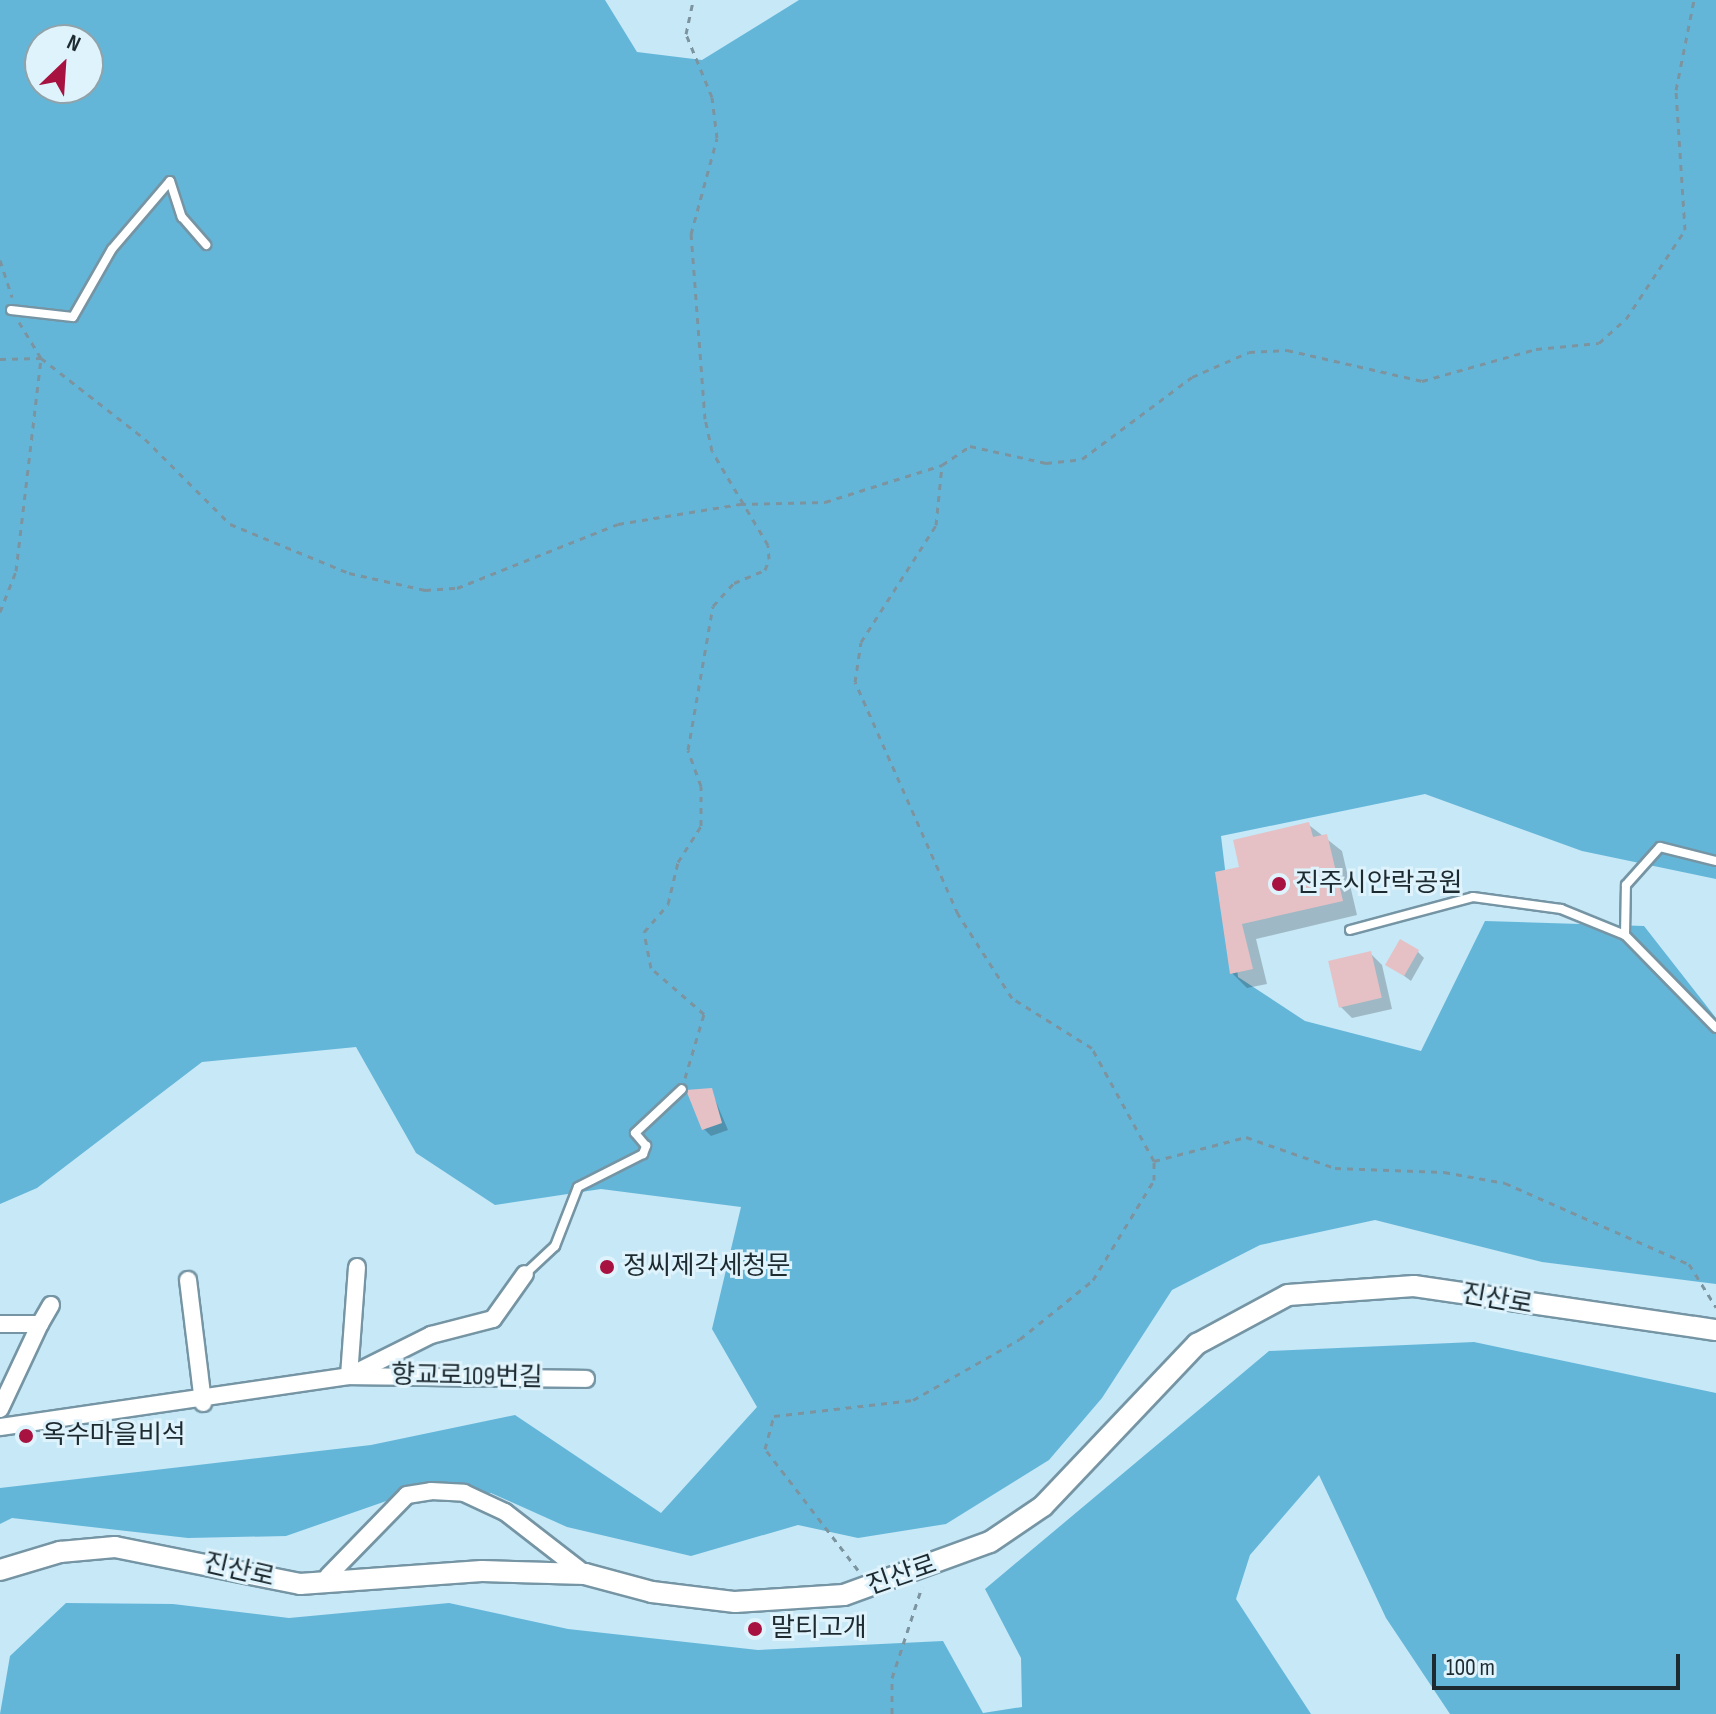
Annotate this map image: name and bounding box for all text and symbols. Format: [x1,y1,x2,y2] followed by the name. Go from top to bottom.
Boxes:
[24,24,104,104] north arrow
[62,29,85,58] text: N
[1295,868,1462,900] place label: 진주시안락공원
[1270,875,1288,893] marker: 진주시안락공원
[623,1251,790,1283] place label: 정씨제각세청문
[598,1258,616,1276] marker: 정씨제각세청문
[1459,1278,1535,1322] street label: 진산로
[391,1360,543,1394] street label: 향교로109번길
[42,1420,186,1452] place label: 옥수마을비석
[17,1427,35,1445] marker: 옥수마을비석
[201,1548,277,1594] street label: 진산로
[863,1550,941,1602] street label: 진산로
[771,1613,867,1645] place label: 말티고개
[746,1620,764,1638] marker: 말티고개
[1436,1638,1684,1688] scale bar
[1446,1653,1495,1682] text: 100 m

